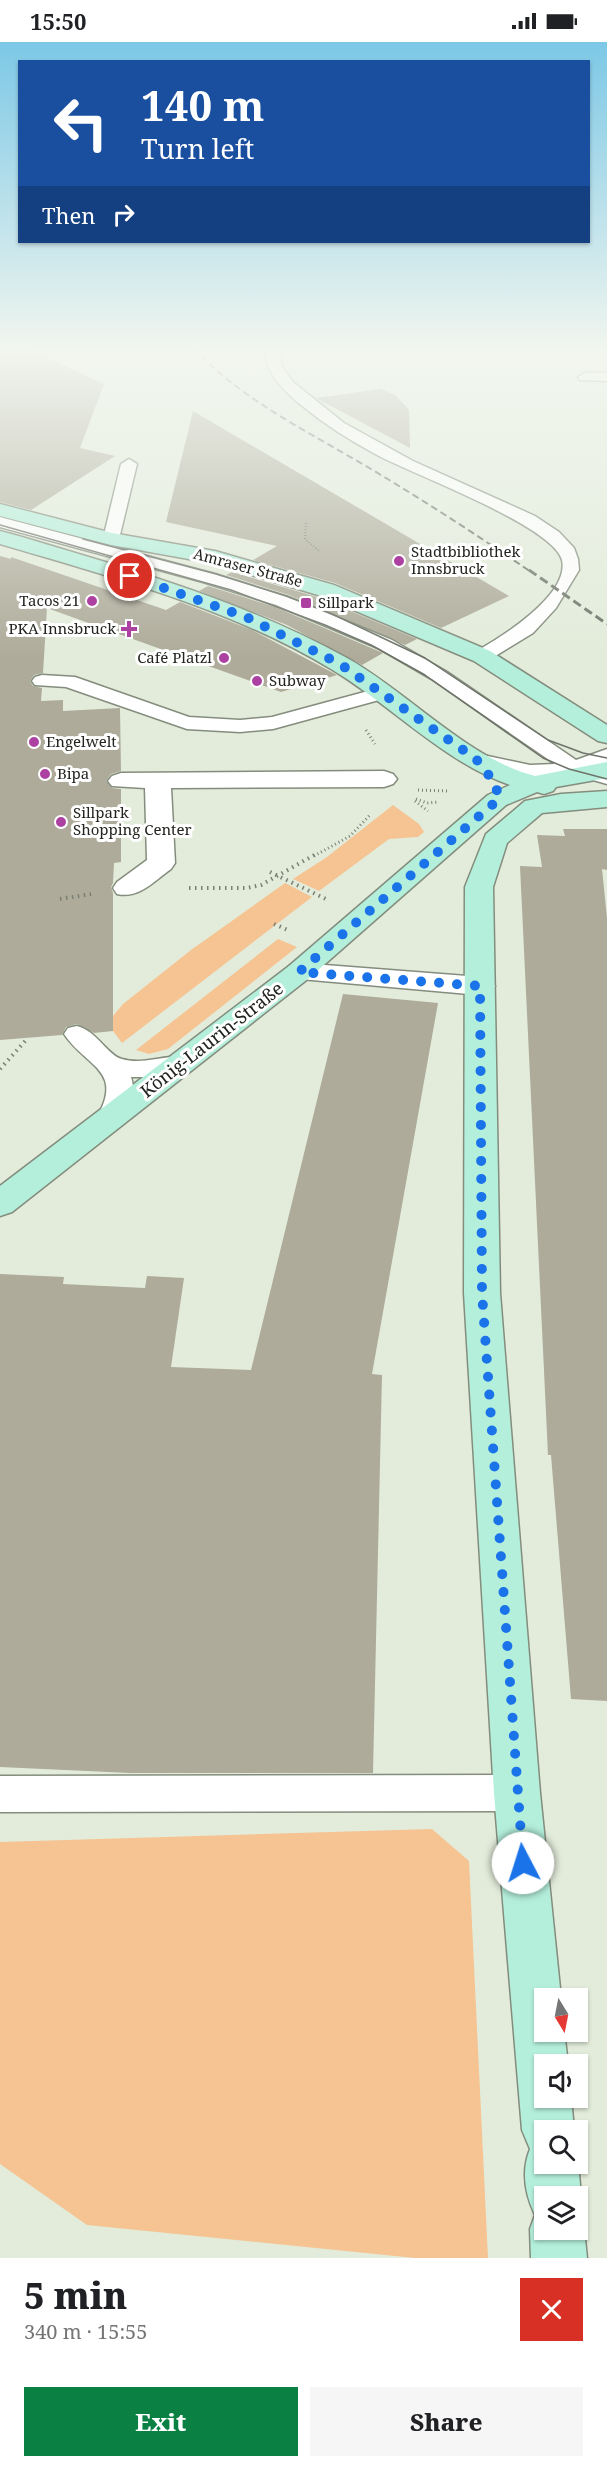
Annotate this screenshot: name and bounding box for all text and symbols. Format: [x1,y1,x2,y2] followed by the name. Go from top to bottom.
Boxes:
[30,6,86,36] text: 15:50
[141,76,265,133] text: 140 m
[42,84,120,162] icon: left
[141,130,254,167] text: Turn left
[107,198,140,231] icon: right
[42,200,95,230] text: Then
[411,541,521,578] place label: Stadtbibliothek Innsbruck
[192,543,305,591] street label: Amraser Straße
[104,550,155,601] pin
[392,554,406,568] marker: Stadtbibliothek Innsbruck
[113,559,146,592] icon: arrive
[19,590,80,610] place label: Tacos 21
[318,592,374,612] place label: Sillpark
[85,594,99,608] marker: Tacos 21
[299,596,313,610] marker: Sillpark
[8,618,116,638] place label: PKA Innsbruck
[120,620,138,638] marker: PKA Innsbruck
[137,647,212,667] place label: Café Platzl
[217,651,231,665] marker: Café Platzl
[269,670,326,690] place label: Subway
[250,674,264,688] marker: Subway
[46,731,117,751] place label: Engelwelt
[27,735,41,749] marker: Engelwelt
[57,763,89,783] place label: Bipa
[38,767,52,781] marker: Bipa
[73,802,192,839] place label: Sillpark Shopping Center
[54,815,68,829] marker: Sillpark Shopping Center
[135,976,288,1103] street label: König-Laurin-Straße
[491,1831,555,1895] position arrow
[534,1988,588,2042] north arrow
[534,1988,588,2240] map controls
[534,2054,588,2108] button: sound
[534,2120,588,2174] button: search
[534,2186,588,2240] button: layers
[24,2271,127,2320] text: 5 min
[520,2278,583,2341] button: close
[24,2318,147,2345] text: 340 m · 15:55
[24,2387,298,2456] button: Exit
[310,2387,583,2456] button: Share

